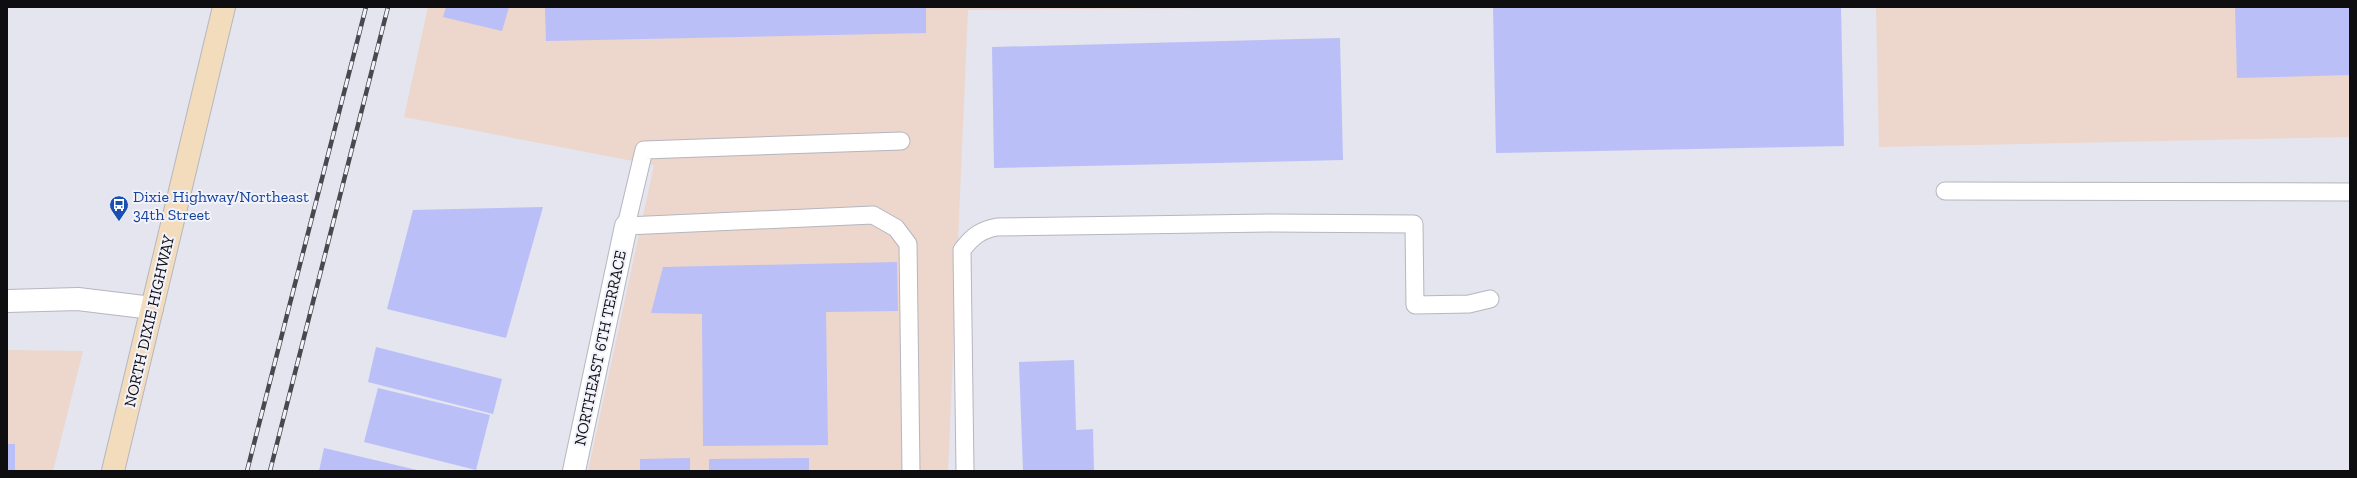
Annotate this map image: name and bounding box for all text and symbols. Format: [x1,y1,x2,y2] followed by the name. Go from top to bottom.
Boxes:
[133,187,309,224] place label: Dixie Highway/Northeast 34th Street
[108,194,130,222] bus stop icon: Dixie Highway/Northeast 34th Street
[120,233,178,409] street label: NORTH DIXIE HIGHWAY
[570,249,630,447] street label: NORTHEAST 6TH TERRACE

